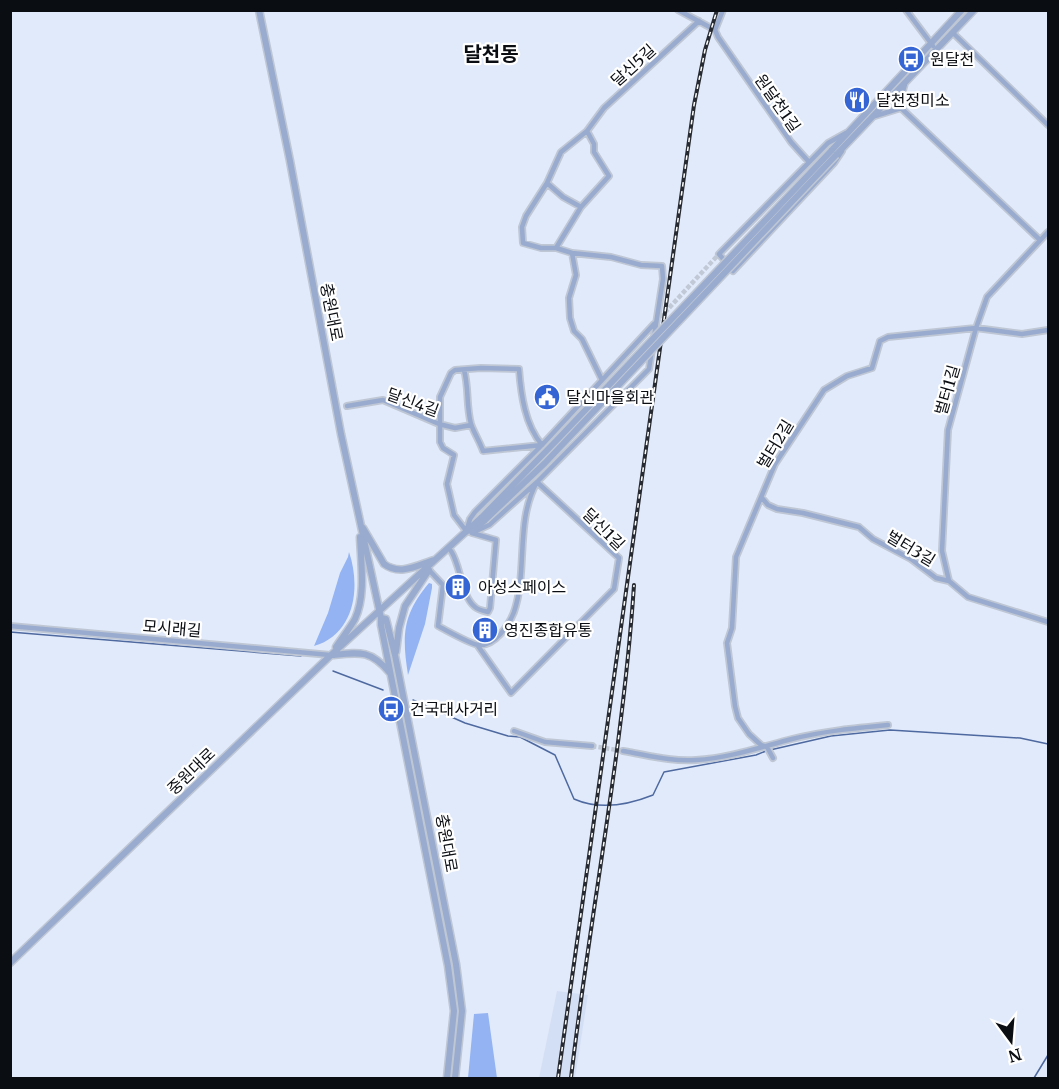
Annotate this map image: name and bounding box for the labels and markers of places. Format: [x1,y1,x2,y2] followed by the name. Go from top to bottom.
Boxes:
[896,44,926,74] bus stop icon: 원달천
[930,49,974,69] place label: 원달천
[842,85,872,115] restaurant icon: 달천정미소
[876,90,950,110] place label: 달천정미소
[532,382,562,412] public building icon: 달신마을회관
[566,387,655,407] place label: 달신마을회관
[443,572,473,602] building icon: 아성스페이스
[478,577,566,597] place label: 아성스페이스
[470,615,500,645] building icon: 영진종합유통
[504,620,592,640] place label: 영진종합유통
[376,694,406,724] bus stop icon: 건국대사거리
[410,699,498,719] place label: 건국대사거리

